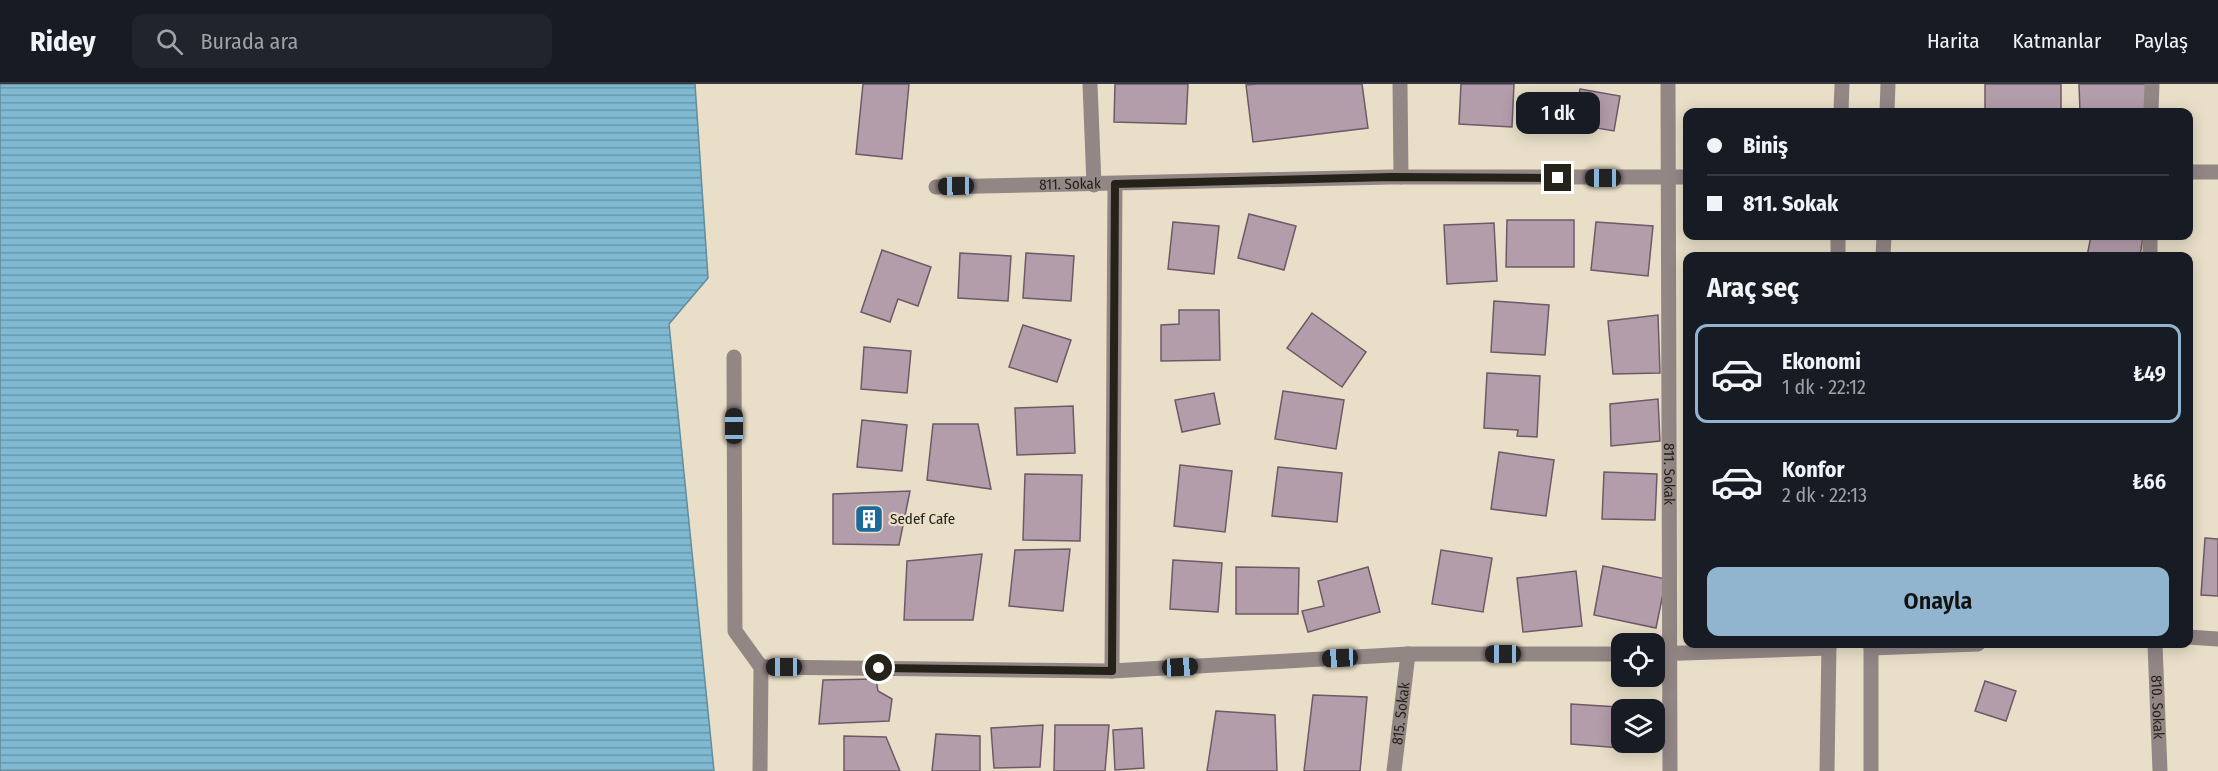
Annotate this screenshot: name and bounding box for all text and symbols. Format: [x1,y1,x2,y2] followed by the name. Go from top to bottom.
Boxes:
[132,14,552,68] search box
[30,25,96,58] text: Ridey
[153,25,186,58] icon: search
[201,28,298,55] text: Burada ara
[1927,28,1980,54] text: Harita
[2013,28,2101,54] text: Katmanlar
[2134,28,2188,54] text: Paylaş
[1516,91,1600,133] callout: 1 dk
[1541,101,1575,125] text: 1 dk
[1743,132,1788,159] text: Biniş
[1544,164,1571,191] route end
[1585,169,1621,187] car
[1039,174,1101,194] street label: 811. Sokak
[938,177,974,195] car
[1743,190,1838,217] text: 811. Sokak
[1707,272,1799,304] text: Araç seç
[1710,347,1764,401] icon: car
[1782,348,1861,375] text: Ekonomi
[2133,360,2166,387] text: ₺49
[1782,375,1866,399] text: 1 dk · 22:12
[725,408,743,444] car
[1660,443,1678,505] street label: 811. Sokak
[1710,455,1764,509] icon: car
[1782,456,1844,483] text: Konfor
[2132,468,2166,495] text: ₺66
[1782,483,1867,507] text: 2 dk · 22:13
[853,503,885,535] building icon: Sedef Cafe
[890,510,955,528] place label: Sedef Cafe
[1707,567,2169,636] button: Onayla
[1611,633,1665,753] map controls
[1611,633,1665,687] button: locate
[1485,645,1521,663] car
[1322,648,1358,668] car
[865,654,892,681] route start
[1162,657,1198,677] car
[766,658,802,676] car
[2147,675,2168,739] street label: 810. Sokak
[1388,681,1414,746] street label: 815. Sokak
[1611,699,1665,753] button: layers

